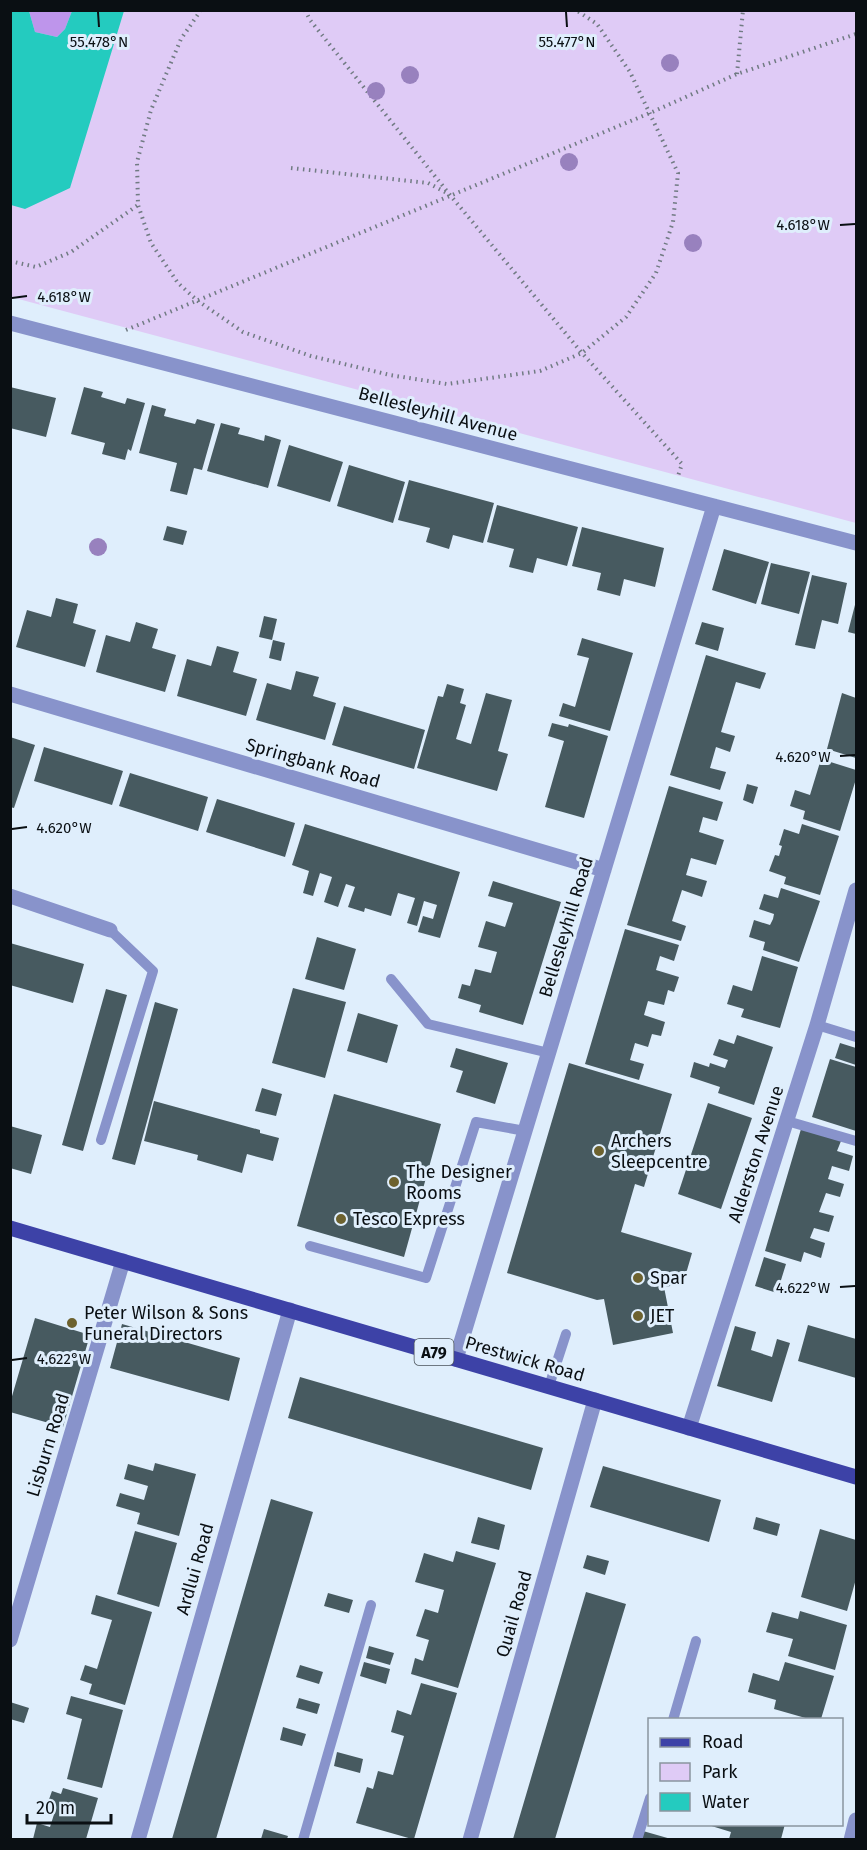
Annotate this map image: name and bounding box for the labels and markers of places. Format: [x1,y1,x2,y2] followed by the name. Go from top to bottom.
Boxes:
[611,1130,708,1173] place label: Archers Sleepcentre
[592,1144,606,1158] marker: Archers Sleepcentre
[406,1161,512,1204] place label: The Designer Rooms
[387,1175,401,1189] marker: The Designer Rooms
[353,1208,465,1230] place label: Tesco Express
[334,1212,348,1226] marker: Tesco Express
[650,1267,687,1289] place label: Spar
[631,1271,645,1285] marker: Spar
[84,1302,248,1345] place label: Peter Wilson & Sons Funeral Directors
[650,1305,675,1327] place label: JET
[631,1309,645,1323] marker: JET
[65,1316,79,1330] marker: Peter Wilson & Sons Funeral Directors

